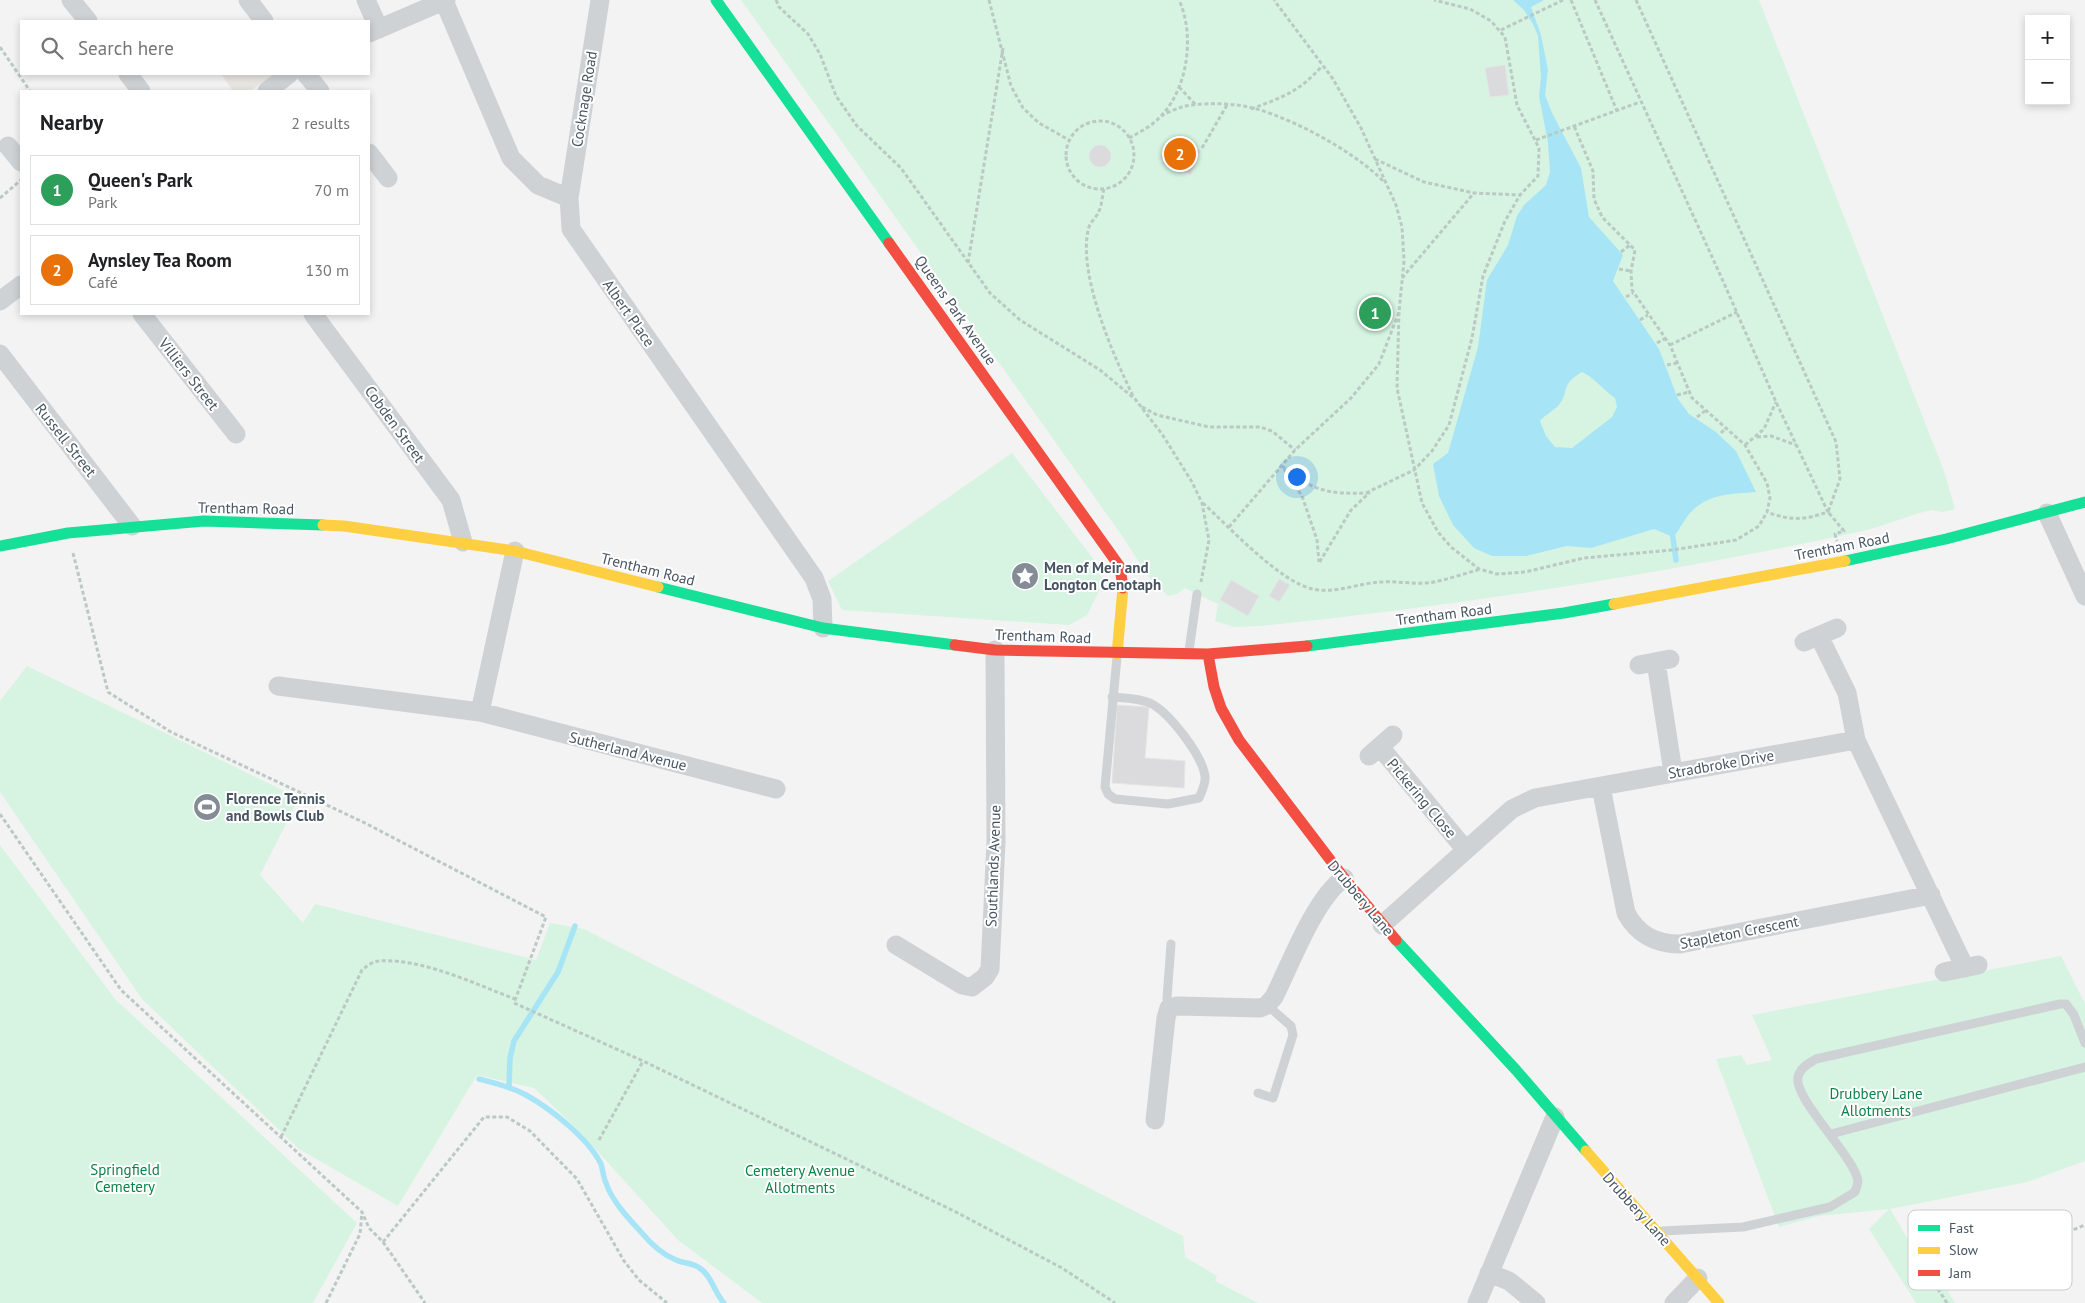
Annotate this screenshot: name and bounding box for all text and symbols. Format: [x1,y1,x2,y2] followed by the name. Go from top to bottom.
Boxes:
[2025,15,2070,105] map controls
[2025,15,2070,60] button: +
[20,20,370,75] search box
[38,34,66,62] icon: search
[78,36,174,60] text: Search here
[567,50,601,148] street label: Cocknage Road
[2025,60,2070,105] button: −
[40,109,103,136] text: Nearby
[291,113,350,133] text: 2 results
[1164,135,1196,173] pin: 2
[88,168,193,192] text: Queen's Park
[52,180,62,200] text: 1
[314,180,349,200] text: 70 m
[88,192,117,212] text: Park
[88,248,232,272] text: Aynsley Tea Room
[911,252,1001,368] street label: Queens Park Avenue
[52,260,62,280] text: 2
[306,260,349,280] text: 130 m
[88,272,118,292] text: Café
[599,276,659,350] street label: Albert Place
[1359,294,1391,332] pin: 1
[154,333,223,414] street label: Villiers Street
[361,382,429,466] street label: Cobden Street
[31,399,101,481] street label: Russell Street
[1284,464,1310,490] your location
[198,498,294,518] street label: Trentham Road
[1793,527,1891,565] street label: Trentham Road
[599,548,697,590] street label: Trentham Road
[1044,558,1161,594] place label: Men of Meir and Longton Cenotaph
[1010,561,1040,591] place icon: Men of Meir and Longton Cenotaph
[1395,599,1493,629] street label: Trentham Road
[995,625,1091,647] street label: Trentham Road
[567,727,689,775] street label: Sutherland Avenue
[1667,745,1775,783] street label: Stradbroke Drive
[1383,754,1461,842] street label: Pickering Close
[226,789,325,825] place label: Florence Tennis and Bowls Club
[192,792,222,822] sports icon: Florence Tennis and Bowls Club
[981,805,1005,927] street label: Southlands Avenue
[1324,856,1398,940] street label: Drubbery Lane
[1678,911,1800,953] street label: Stapleton Crescent
[1829,1084,1923,1120] park label: Drubbery Lane Allotments
[90,1160,160,1196] park label: Springfield Cemetery
[745,1161,855,1197] park label: Cemetery Avenue Allotments
[1599,1168,1675,1250] street label: Drubbery Lane
[1908,1210,2072,1290] legend
[1949,1219,1974,1237] text: Fast
[1949,1241,1979,1259] text: Slow
[1948,1264,1971,1282] text: Jam

